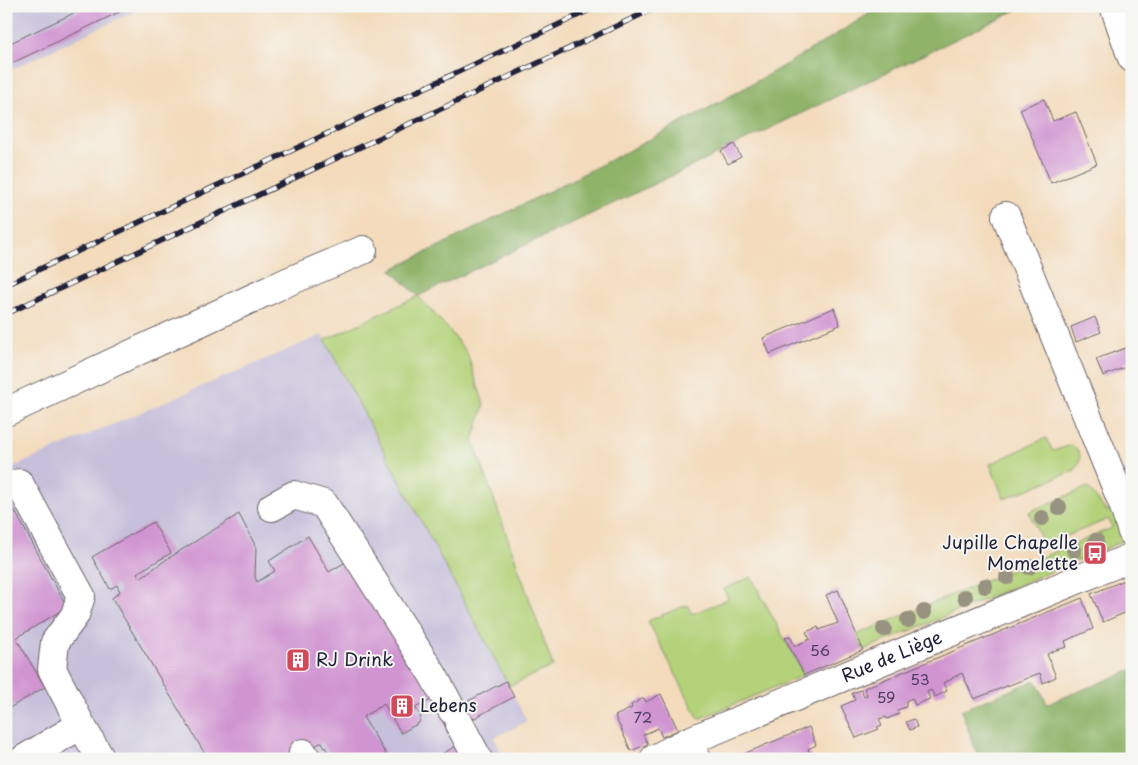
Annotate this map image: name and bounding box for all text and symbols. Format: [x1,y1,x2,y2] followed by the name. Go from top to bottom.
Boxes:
[942,528,1078,576] place label: Jupille Chapelle Momelette
[1082,540,1108,566] bus stop icon: Jupille Chapelle Momelette
[837,622,946,688] street label: Rue de Liège
[810,638,830,661] house number: 56
[316,645,393,672] place label: RJ Drink
[285,647,311,673] building icon: RJ Drink
[910,667,930,690] house number: 53
[877,685,895,708] house number: 59
[420,691,477,718] place label: Lebens
[389,693,415,719] building icon: Lebens
[634,705,652,728] house number: 72

